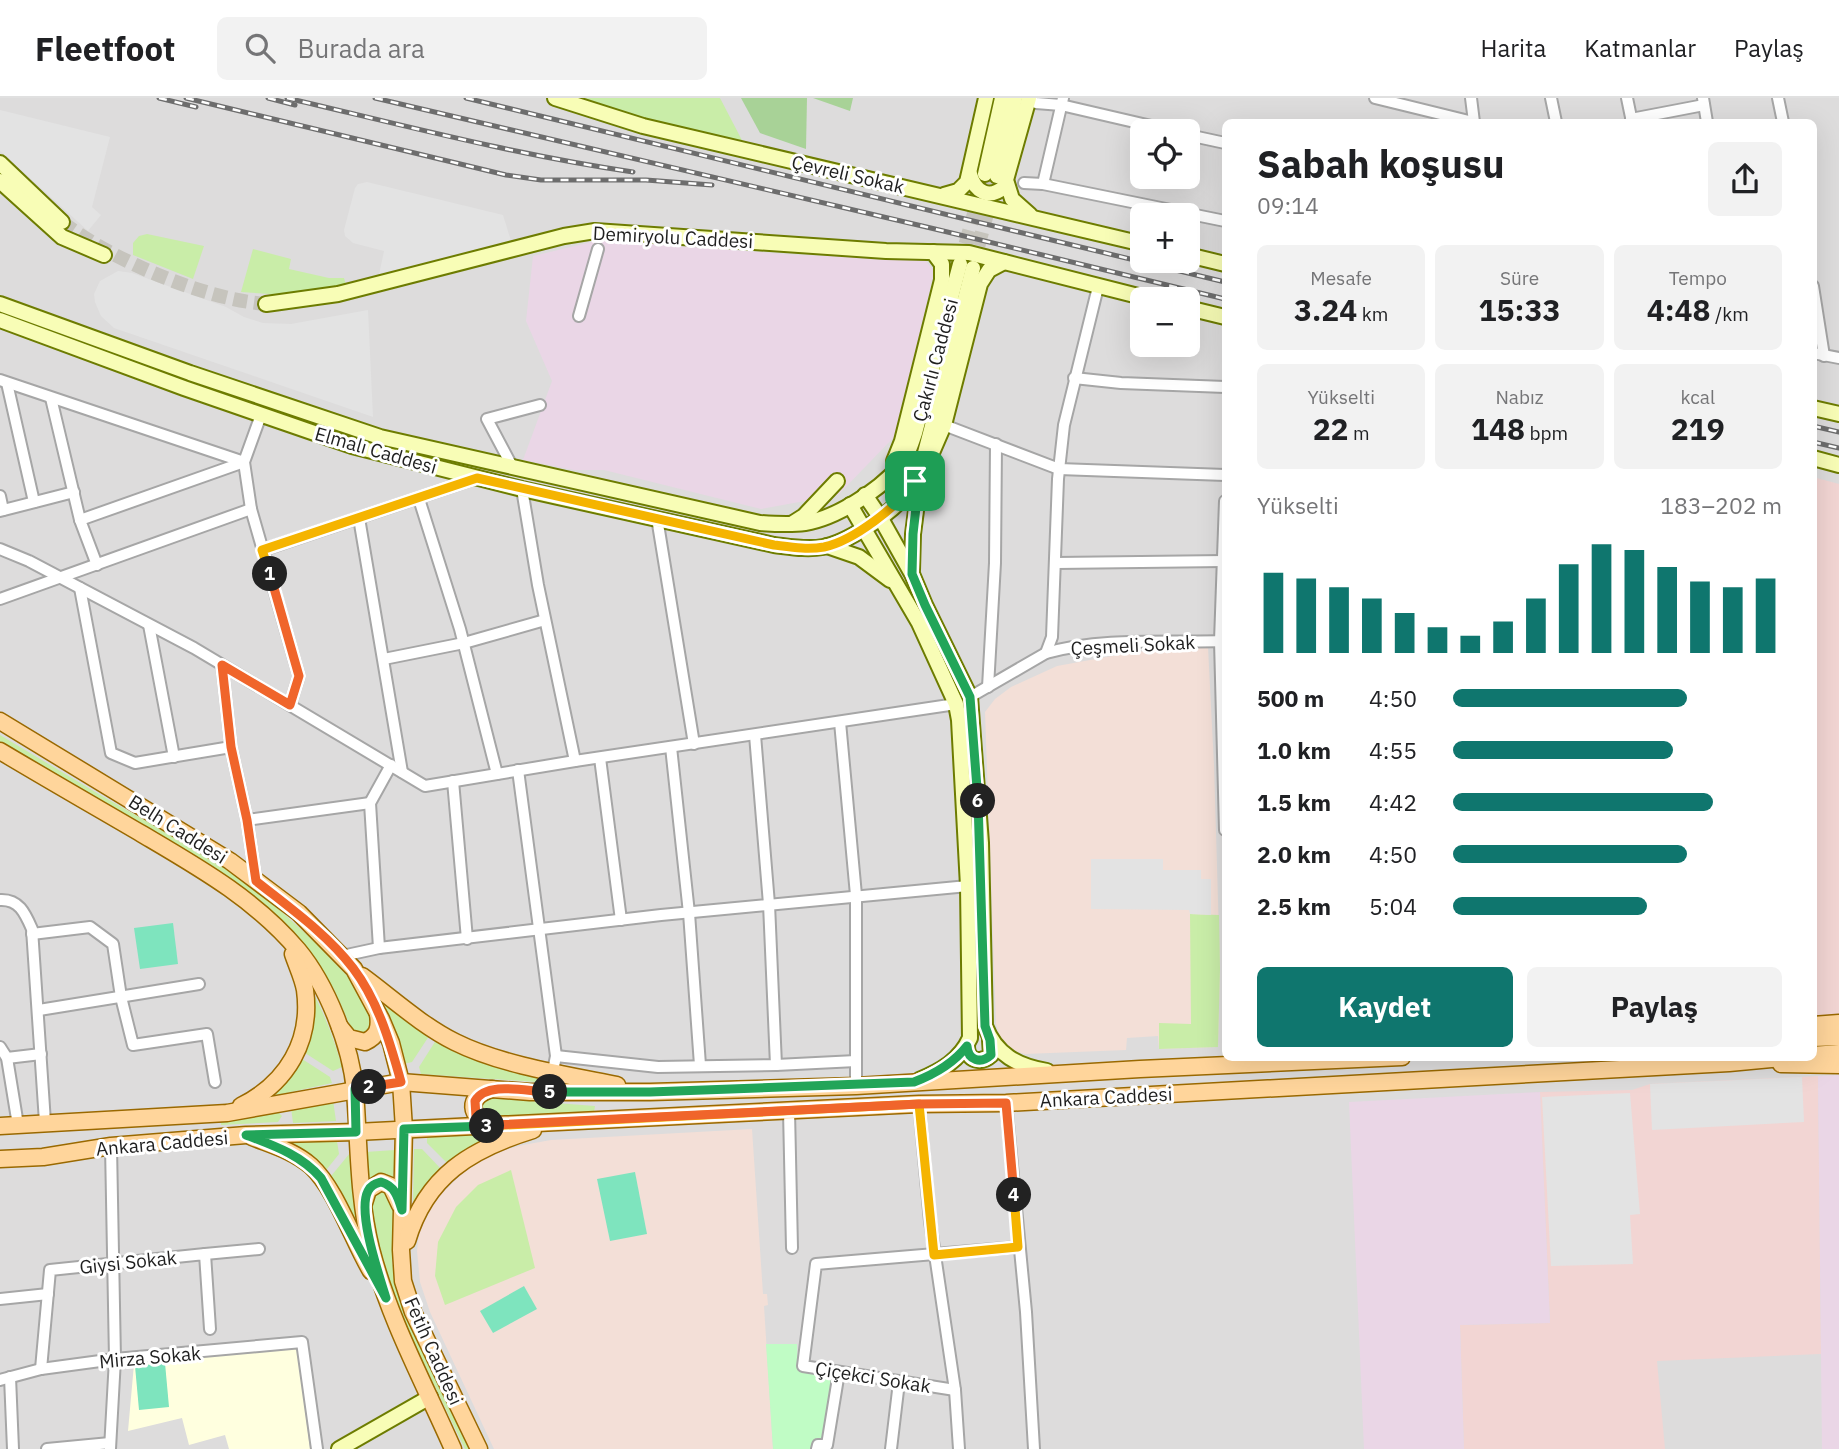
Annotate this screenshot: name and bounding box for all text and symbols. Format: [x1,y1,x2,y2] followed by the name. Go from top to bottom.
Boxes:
[217,17,707,80] search box
[35,27,175,70] text: Fleetfoot
[241,29,279,67] icon: search
[297,31,425,65] text: Burada ara
[1480,32,1546,64] text: Harita
[1584,32,1696,64] text: Katmanlar
[1734,32,1804,64] text: Paylaş
[1130,119,1200,357] map controls
[1130,119,1200,189] button: locate
[1257,139,1505,188] text: Sabah koşusu
[1708,142,1782,216] button: share
[789,149,907,199] street label: Çevreli Sokak
[1257,190,1319,220] text: 09:14
[1130,203,1200,273] button: +
[592,221,754,253] street label: Demiryolu Caddesi
[1310,266,1372,290] text: Mesafe
[1500,266,1539,290] text: Süre
[1669,266,1727,290] text: Tempo
[1130,287,1200,357] button: −
[1294,290,1357,329] text: 3.24
[1479,290,1560,329] text: 15:33
[1647,290,1711,329] text: 4:48
[907,296,963,424] street label: Çakırlı Caddesi
[1357,302,1388,326] text: km
[1711,302,1749,326] text: /km
[1307,385,1375,409] text: Yükselti
[1495,385,1544,409] text: Nabız
[1681,385,1715,409] text: kcal
[1313,409,1349,448] text: 22
[1471,409,1525,448] text: 148
[1671,409,1725,448] text: 219
[312,421,440,479] street label: Elmalı Caddesi
[1349,421,1370,445] text: m
[1525,421,1568,445] text: bpm
[885,451,945,511] pin
[896,462,934,500] icon: arrive
[1257,490,1339,520] text: Yükselti
[1660,490,1782,520] text: 183–202 m
[252,556,288,592] pin: 1
[264,561,275,585] text: 1
[1070,630,1196,660] street label: Çeşmeli Sokak
[1257,683,1324,713] text: 500 m
[1369,683,1417,713] text: 4:50
[1257,735,1331,765] text: 1.0 km
[1369,735,1417,765] text: 4:55
[960,784,996,818] pin: 6
[1257,787,1331,817] text: 1.5 km
[1369,787,1417,817] text: 4:42
[972,788,983,812] text: 6
[124,789,232,869] street label: Belh Caddesi
[1257,839,1331,869] text: 2.0 km
[1369,839,1417,869] text: 4:50
[1257,891,1331,921] text: 2.5 km
[1369,891,1417,921] text: 5:04
[1257,967,1513,1047] button: Kaydet
[1527,967,1782,1047] button: Paylaş
[352,1070,386,1104] pin: 2
[363,1074,374,1098] text: 2
[532,1074,568,1110] pin: 5
[544,1079,555,1103] text: 5
[1039,1082,1173,1112] street label: Ankara Caddesi
[470,1108,504,1144] pin: 3
[481,1113,492,1137] text: 3
[95,1125,229,1161] street label: Ankara Caddesi
[996,1178,1032,1212] pin: 4
[1008,1182,1019,1206] text: 4
[78,1245,178,1279] street label: Giysi Sokak
[400,1293,468,1409] street label: Fetih Caddesi
[98,1341,202,1373] street label: Mirza Sokak
[814,1356,932,1398] street label: Çiçekci Sokak

